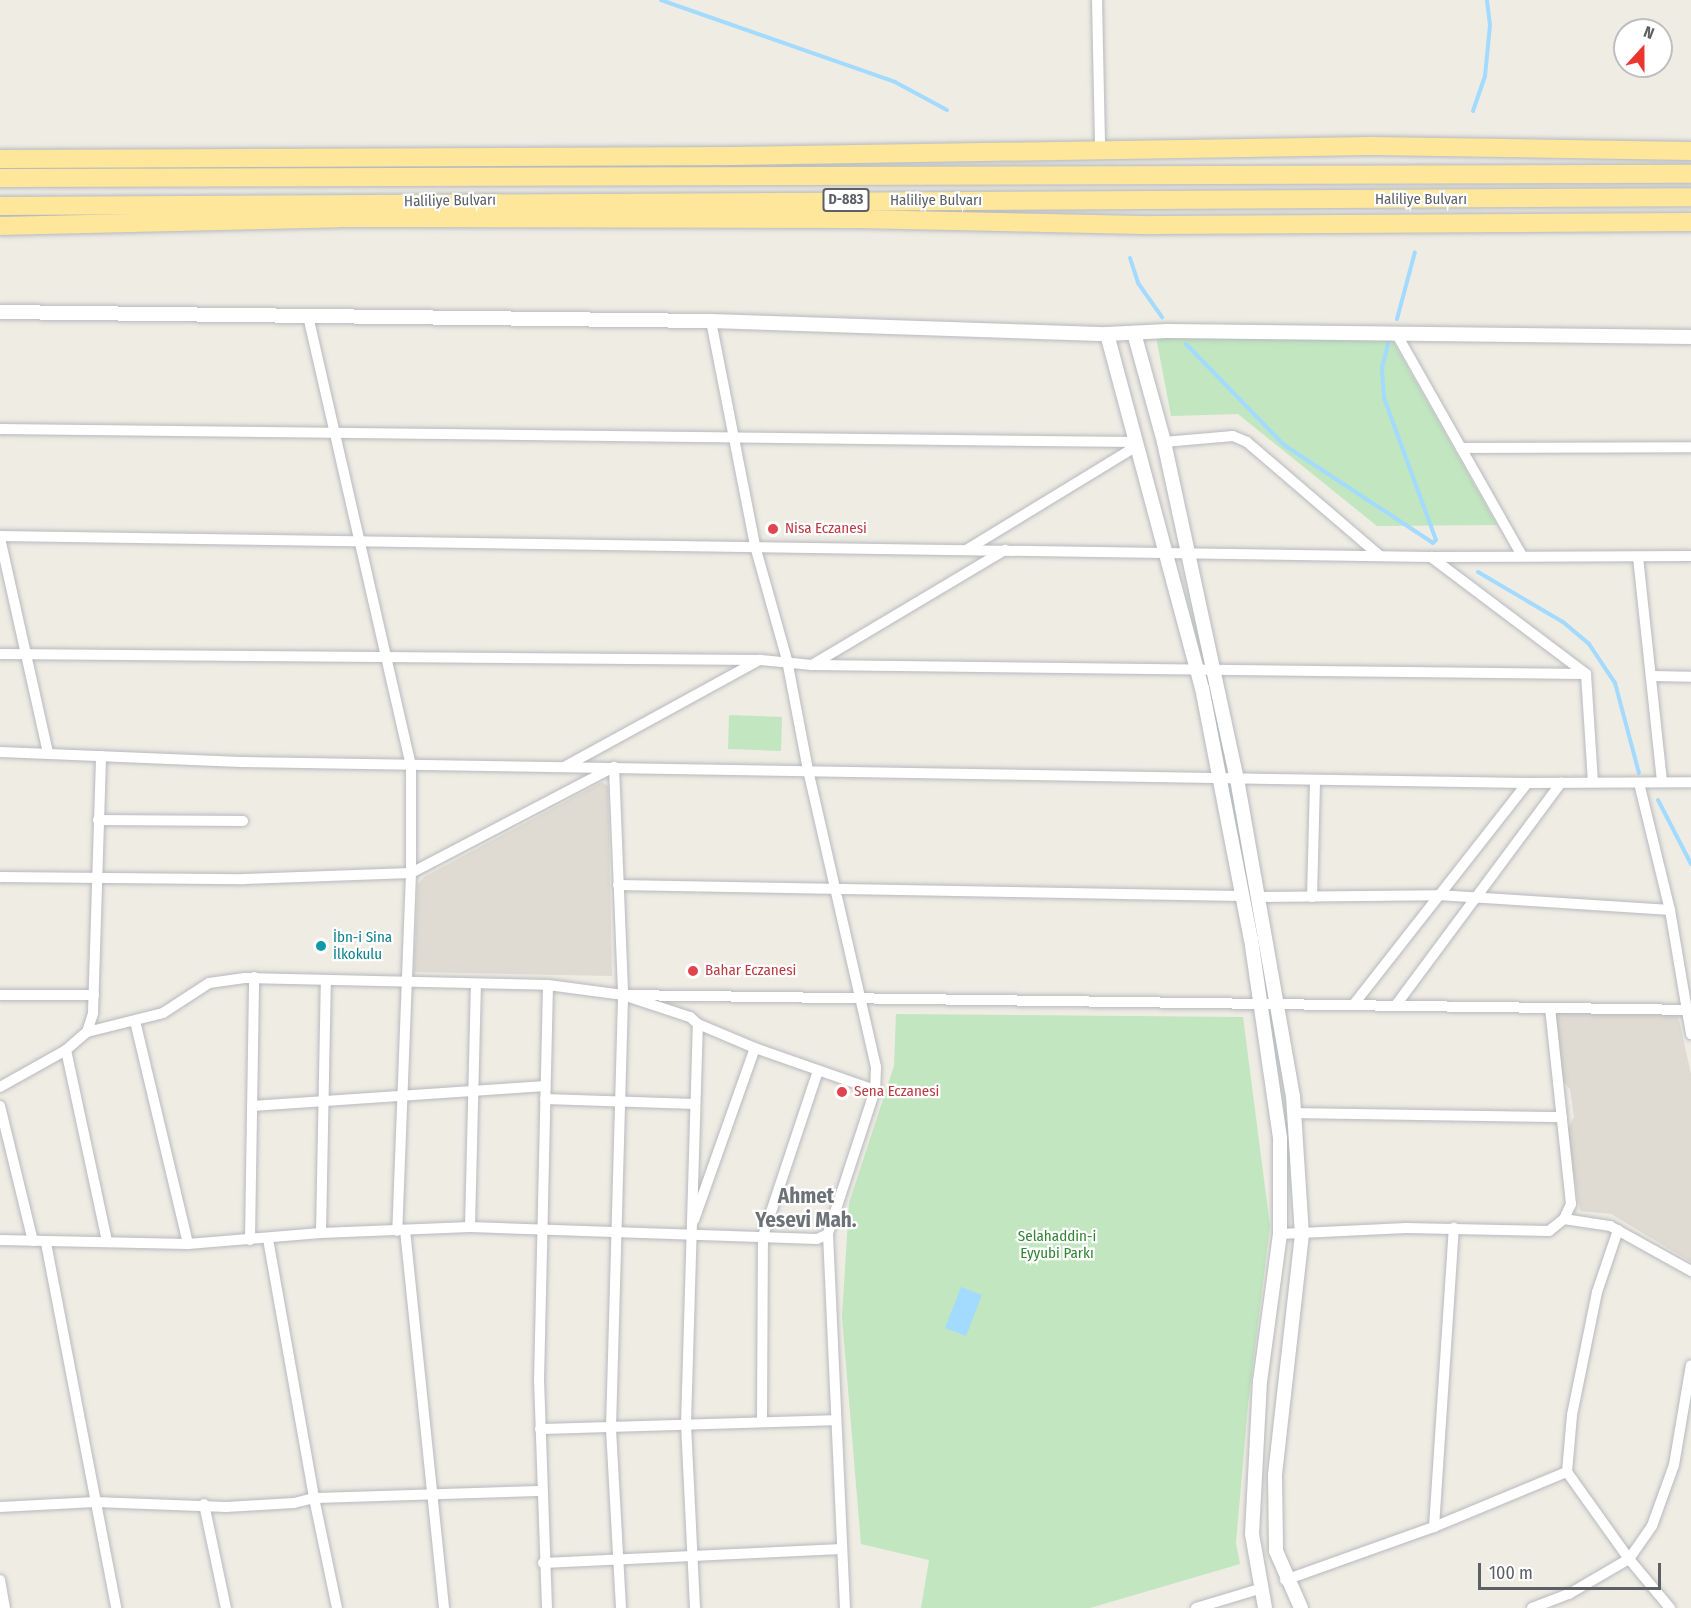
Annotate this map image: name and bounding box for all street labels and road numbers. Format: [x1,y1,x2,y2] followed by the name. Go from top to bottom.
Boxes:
[822,189,870,211] road number: D-883
[404,191,496,211] street label: Haliliye Bulvarı
[1375,191,1467,209] street label: Haliliye Bulvarı
[890,192,982,210] street label: Haliliye Bulvarı

